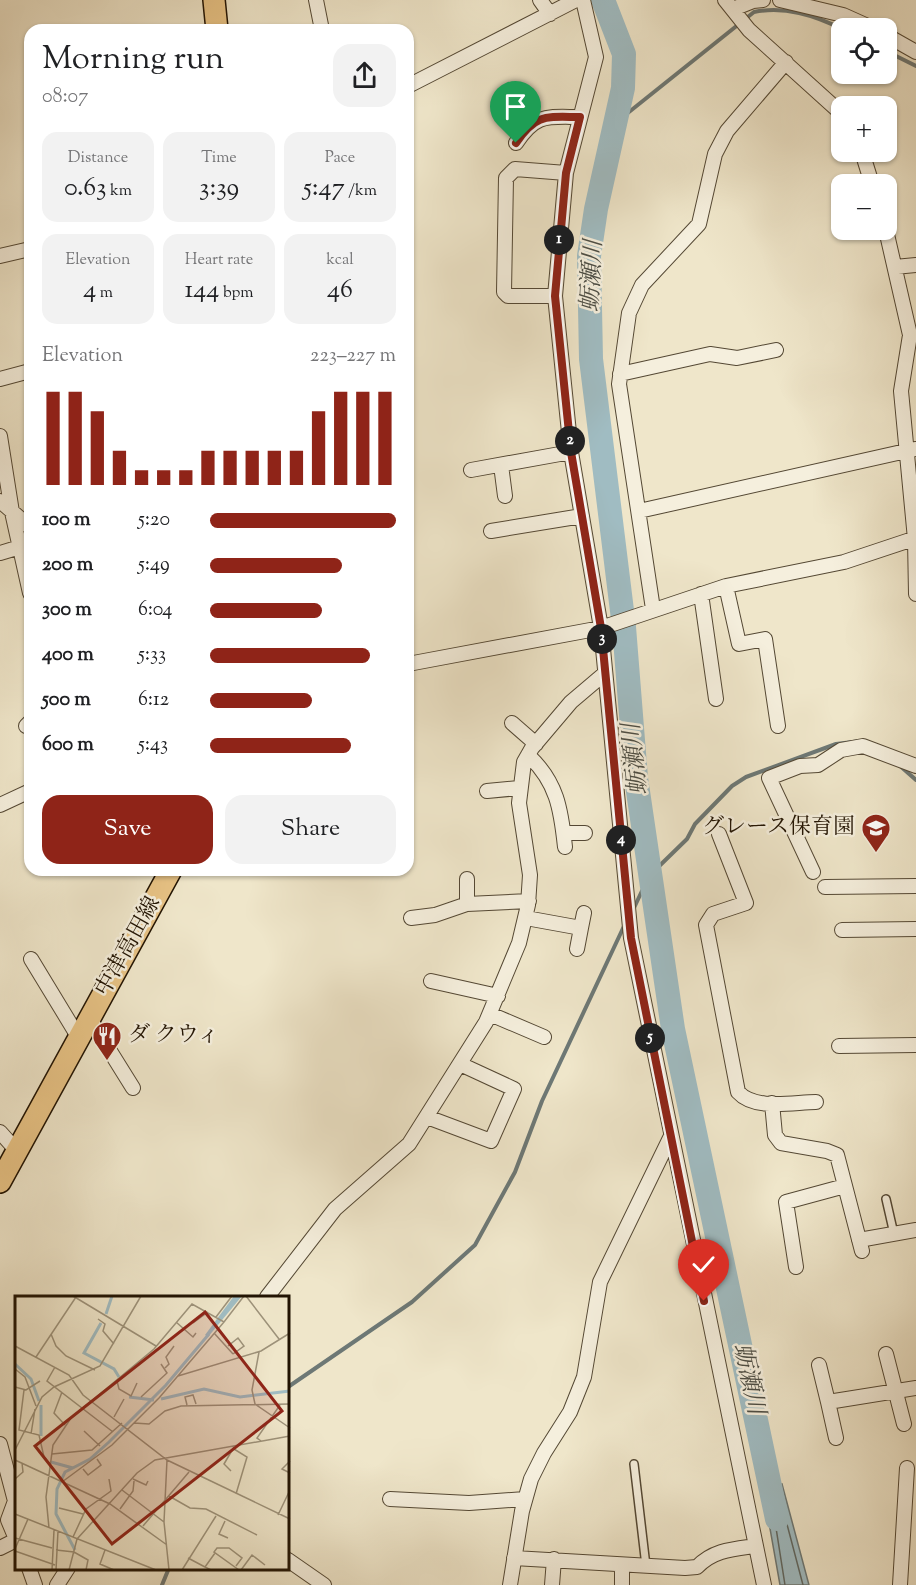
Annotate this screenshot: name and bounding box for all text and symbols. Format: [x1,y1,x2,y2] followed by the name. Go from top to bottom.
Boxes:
[831,18,897,240] map controls
[831,18,897,84] button: locate
[42,36,224,84] text: Morning run
[333,44,396,107] button: share
[490,81,541,143] pin
[42,83,88,112] text: 08:07
[499,90,532,123] icon: arrive
[831,96,897,162] button: +
[68,147,128,170] text: Distance
[201,147,237,170] text: Time
[325,147,355,170] text: Pace
[64,170,107,207] text: 0.63
[199,170,239,207] text: 3:39
[303,170,345,207] text: 5:47
[831,174,897,240] button: −
[107,180,132,203] text: km
[345,180,377,203] text: /km
[544,225,574,255] pin: 1
[556,228,562,251] text: 1
[574,236,612,313] water label: 蛎瀬川
[66,249,130,272] text: Elevation
[185,249,253,272] text: Heart rate
[326,249,354,272] text: kcal
[83,272,96,309] text: 4
[184,272,219,309] text: 144
[327,272,353,309] text: 46
[96,282,113,305] text: m
[219,282,254,305] text: bpm
[42,342,123,371] text: Elevation
[310,342,396,371] text: 223–227 m
[555,426,585,456] pin: 2
[566,429,574,452] text: 2
[42,506,91,535] text: 100 m
[138,506,170,535] text: 5:20
[42,551,93,580] text: 200 m
[138,551,170,580] text: 5:49
[42,596,92,625] text: 300 m
[138,596,172,625] text: 6:04
[587,624,617,654] pin: 3
[599,627,605,650] text: 3
[42,641,94,670] text: 400 m
[138,641,166,670] text: 5:33
[42,686,91,715] text: 500 m
[138,686,169,715] text: 6:12
[615,718,657,797] water label: 蛎瀬川
[42,731,94,760] text: 600 m
[138,731,168,760] text: 5:43
[42,795,213,864] button: Save
[225,795,396,864] button: Share
[702,812,855,844] place label: グレース保育園
[860,812,892,854] school or university icon: グレース保育園
[606,825,636,855] pin: 4
[617,828,625,851] text: 4
[88,891,170,1003] street label: 中津高田線
[91,1020,123,1062] restaurant icon: ダ クウィ
[128,1020,219,1052] place label: ダ クウィ
[635,1023,665,1053] pin: 5
[647,1026,653,1049] text: 5
[678,1239,729,1301] pin
[687,1248,720,1281] icon: check
[15,1296,290,1570] inset map
[724,1340,773,1421] water label: 蛎瀬川

